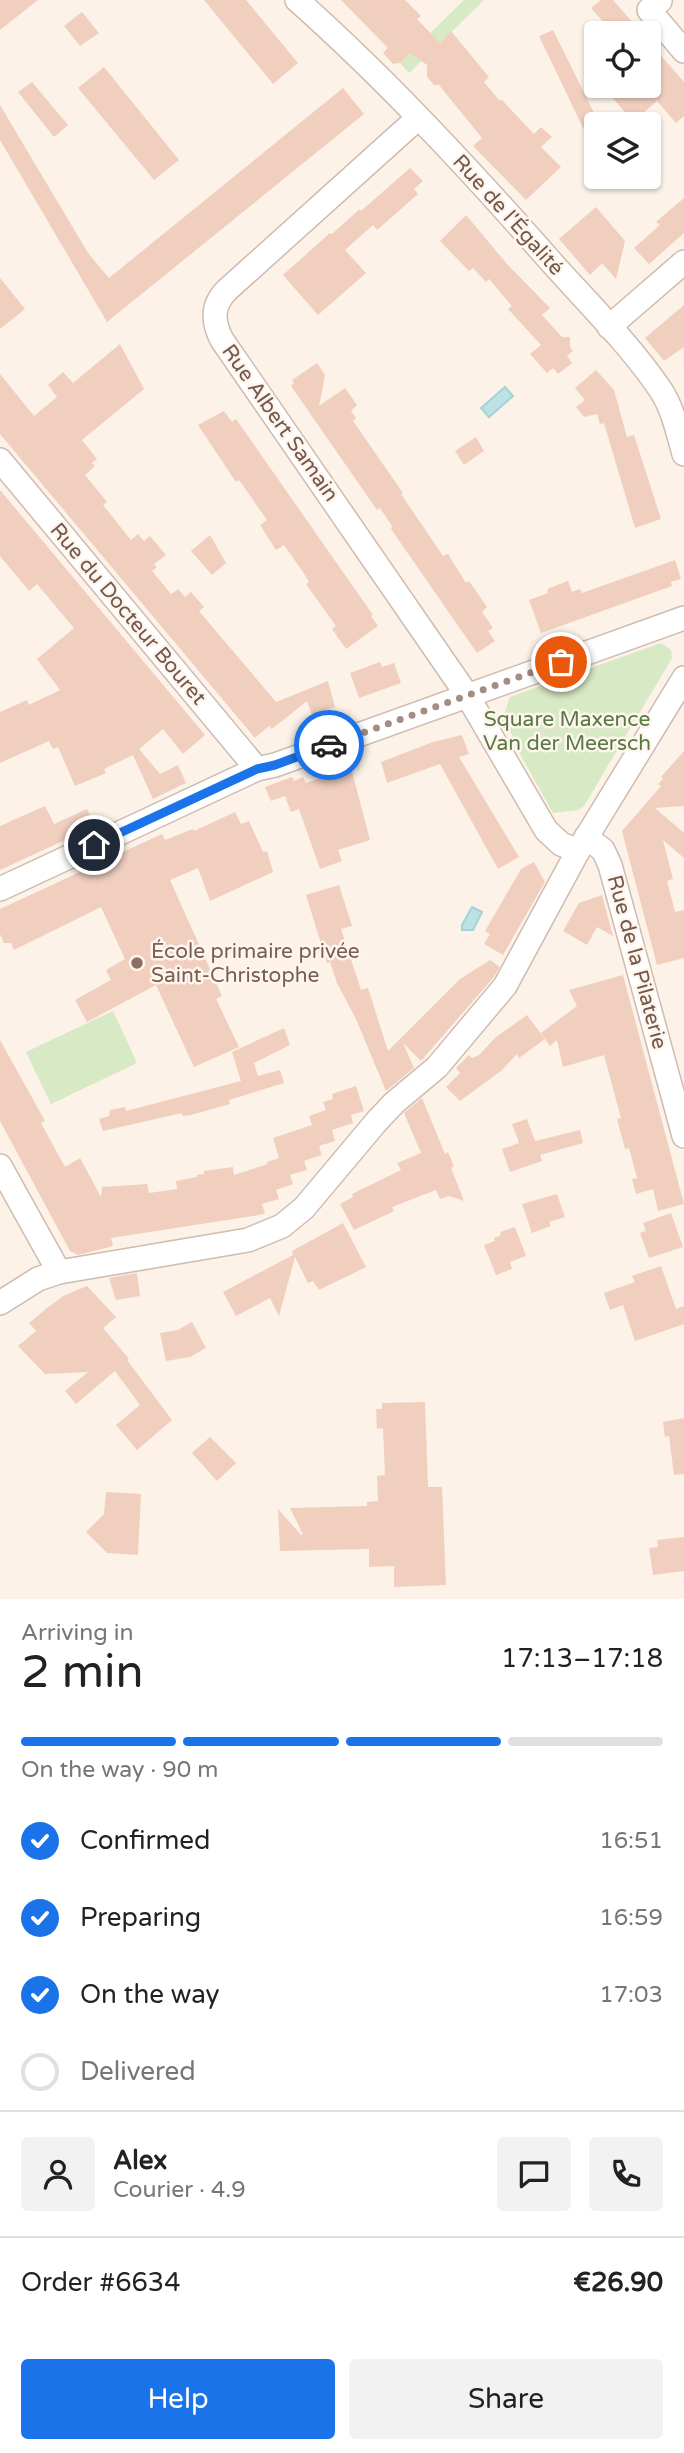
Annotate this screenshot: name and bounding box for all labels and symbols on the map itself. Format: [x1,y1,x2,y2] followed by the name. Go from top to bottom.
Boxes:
[447,149,569,281] street label: Rue de l'Égalité
[216,340,344,506] street label: Rue Albert Samain
[45,518,211,710] street label: Rue du Docteur Bouret
[531,632,591,692] pin
[483,707,651,756] park label: Square Maxence Van der Meersch
[294,710,364,780] courier
[64,815,124,875] pin
[602,872,672,1052] street label: Rue de la Pilaterie
[151,939,360,988] place label: École primaire privée Saint-Christophe
[129,955,145,971] marker: École primaire privée Saint-Christophe

